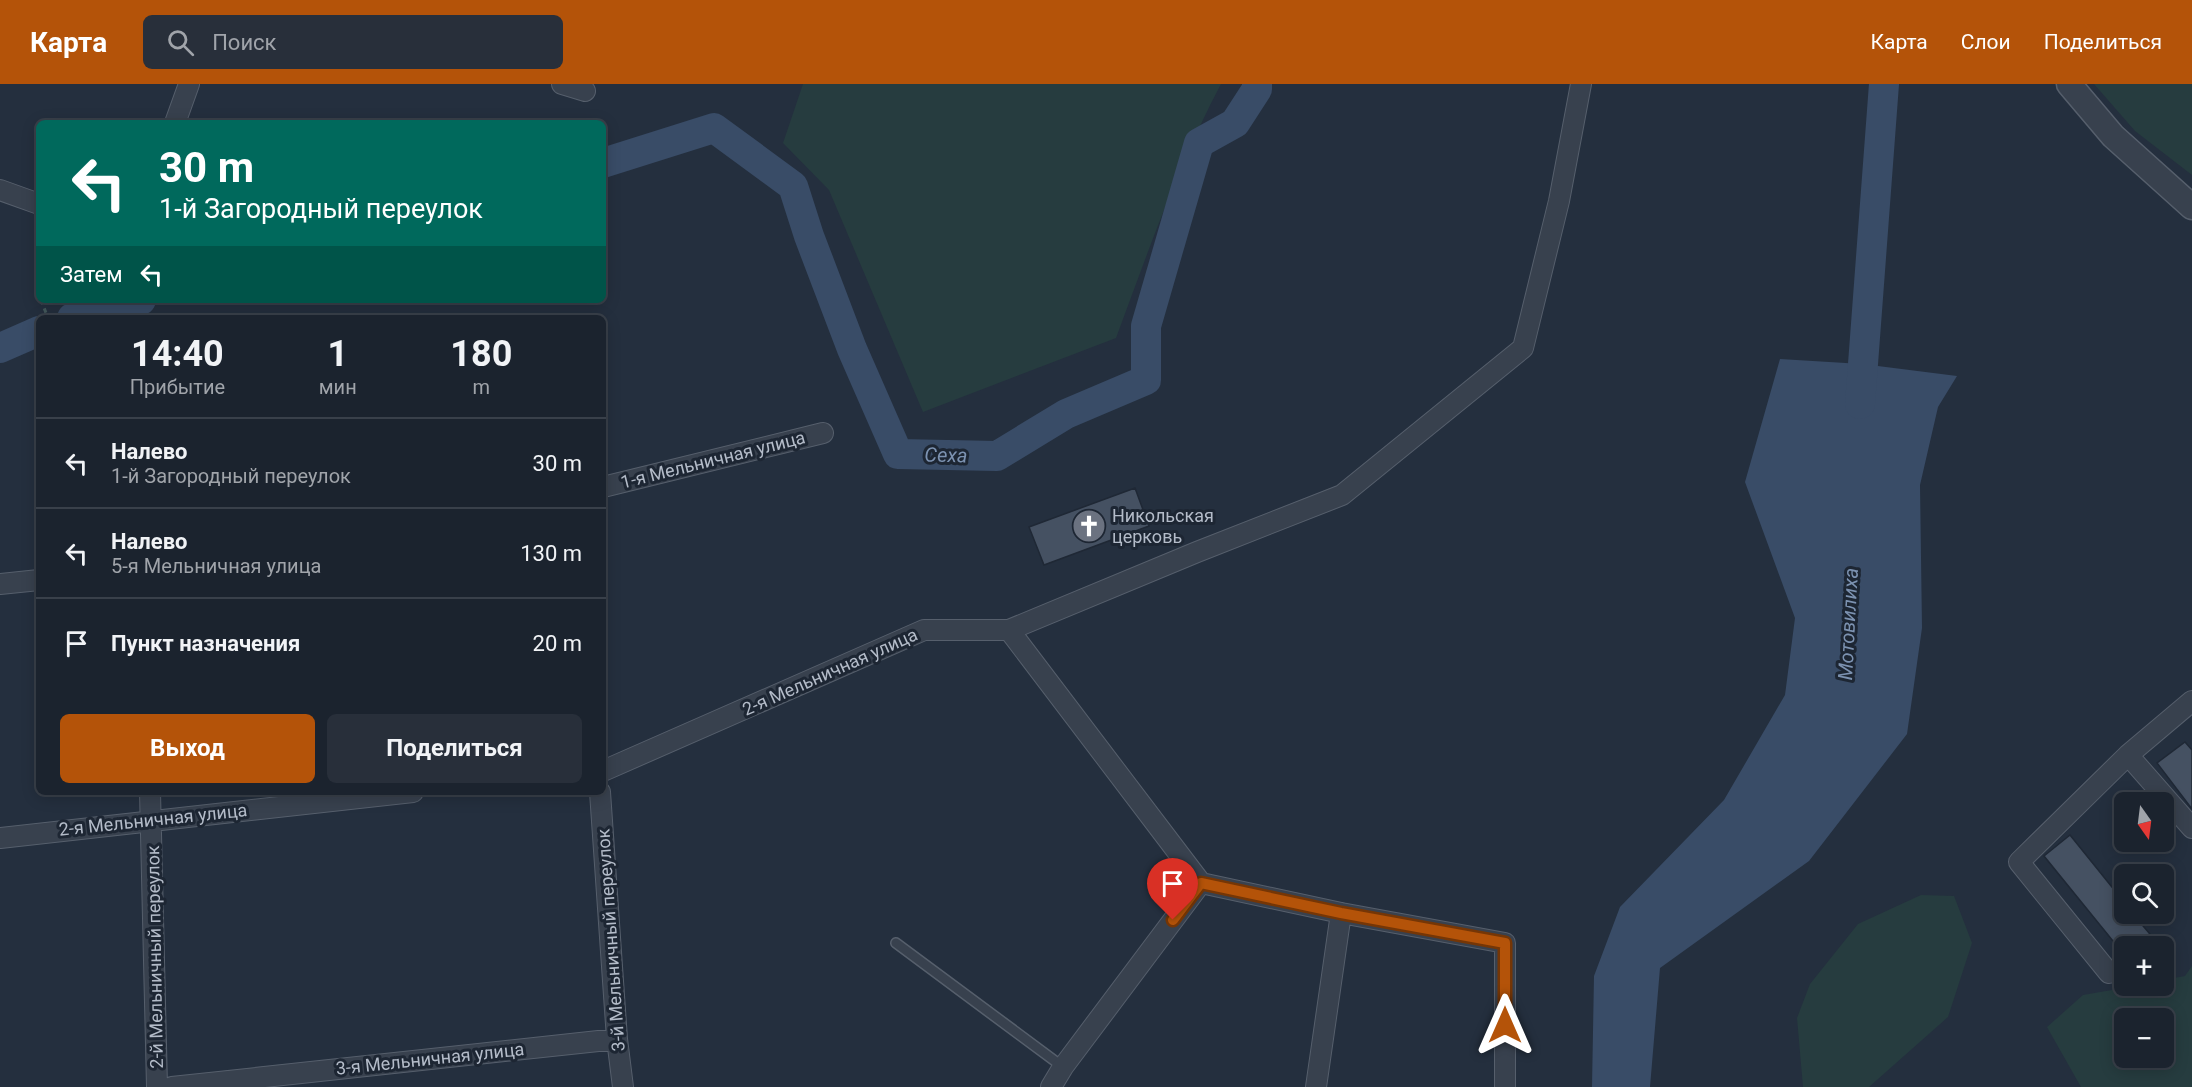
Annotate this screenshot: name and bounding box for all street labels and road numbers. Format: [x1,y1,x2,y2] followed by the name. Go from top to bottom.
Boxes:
[618,426,807,493] street label: 1-я Мельничная улица
[739,623,921,720] street label: 2-я Мельничная улица
[58,799,248,840] street label: 2-я Мельничная улица
[592,828,629,1052] street label: 3-й Мельничный переулок
[142,845,167,1069] street label: 2-й Мельничный переулок
[335,1038,525,1079] street label: 3-я Мельничная улица

